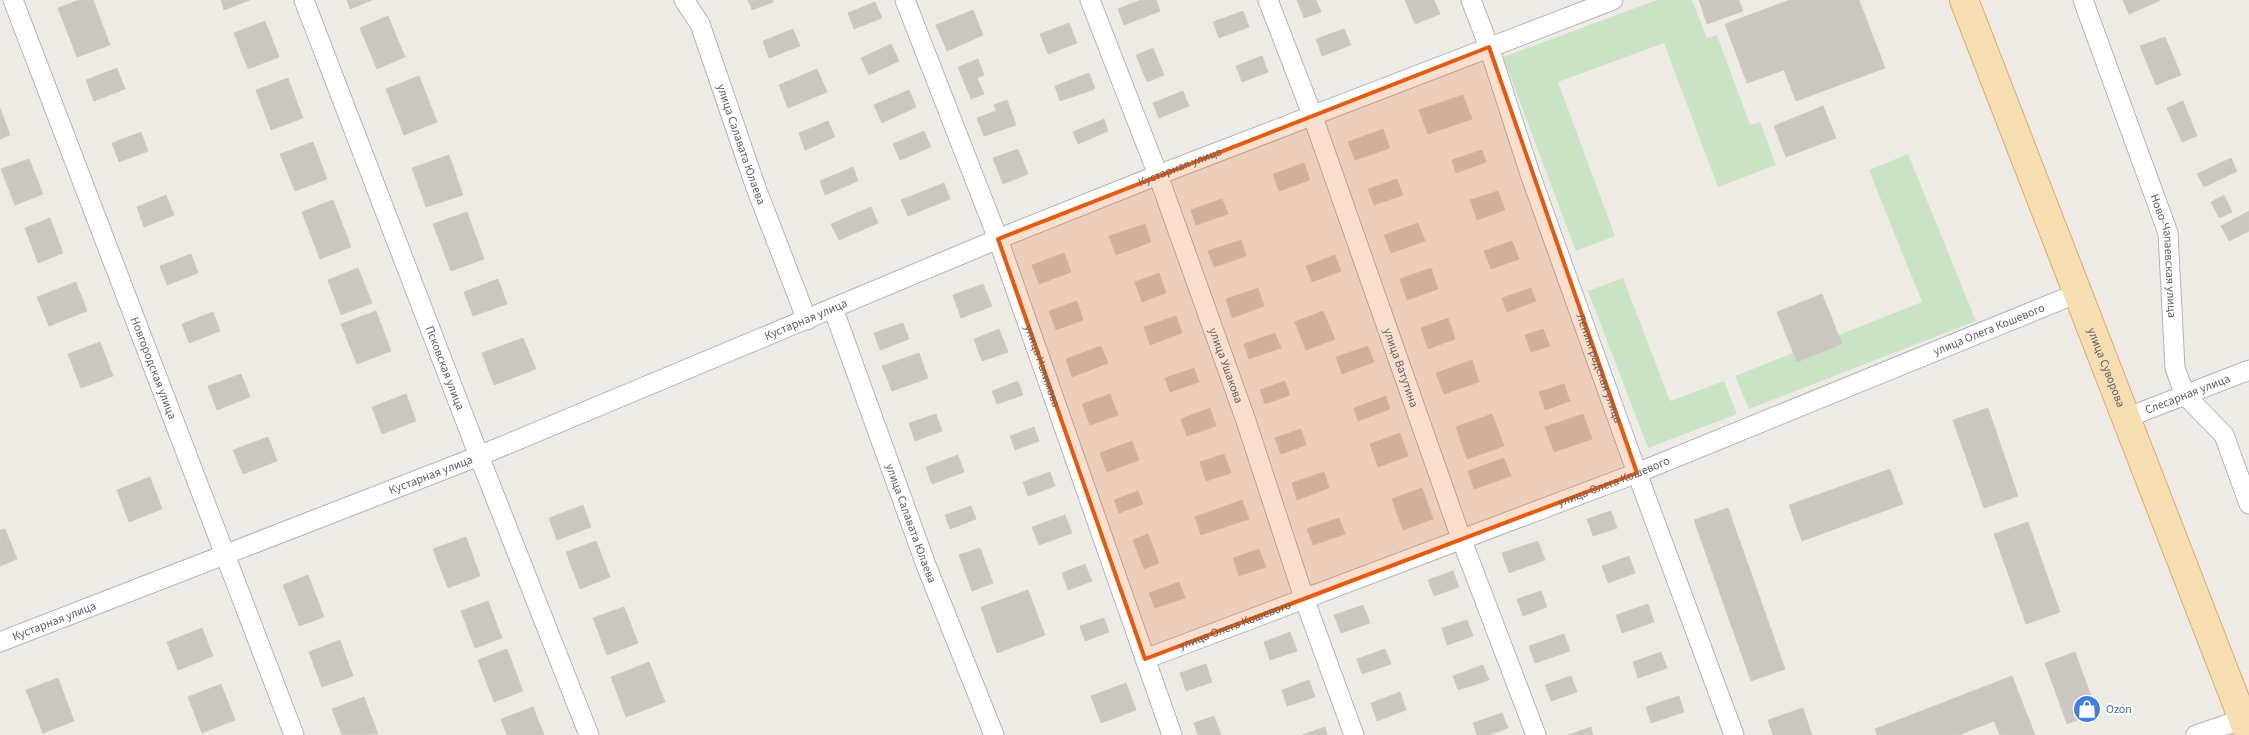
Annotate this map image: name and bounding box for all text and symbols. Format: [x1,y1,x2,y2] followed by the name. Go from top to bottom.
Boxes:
[712,82,770,207] street label: улица Салавата Юлаева
[1136,143,1224,191] street label: Кустарная улица
[2145,192,2180,318] street label: Ново-Чапаевская улица
[762,295,850,345] street label: Кустарная улица
[1931,299,2047,360] street label: улица Олега Кошевого
[1572,311,1626,425] street label: Ленинградская улица
[126,315,181,422] street label: Новгородская улица
[421,323,469,413] street label: Псковская улица
[1020,323,1064,410] street label: улица Нахимова
[1204,325,1247,406] street label: улица Ушакова
[2083,325,2129,410] street label: улица Суворова
[1379,326,1422,410] street label: улица Ватутина
[2143,370,2233,419] street label: Слесарная улица
[386,451,475,499] street label: Кустарная улица
[1555,453,1672,511] street label: улица Олега Кошевого
[881,461,940,586] street label: улица Салавата Юлаева
[1176,597,1294,655] street label: улица Олега Кошевого
[10,598,99,645] street label: Кустарная улица
[2072,694,2102,724] shop icon: Ozon
[2106,701,2132,718] place label: Ozon

